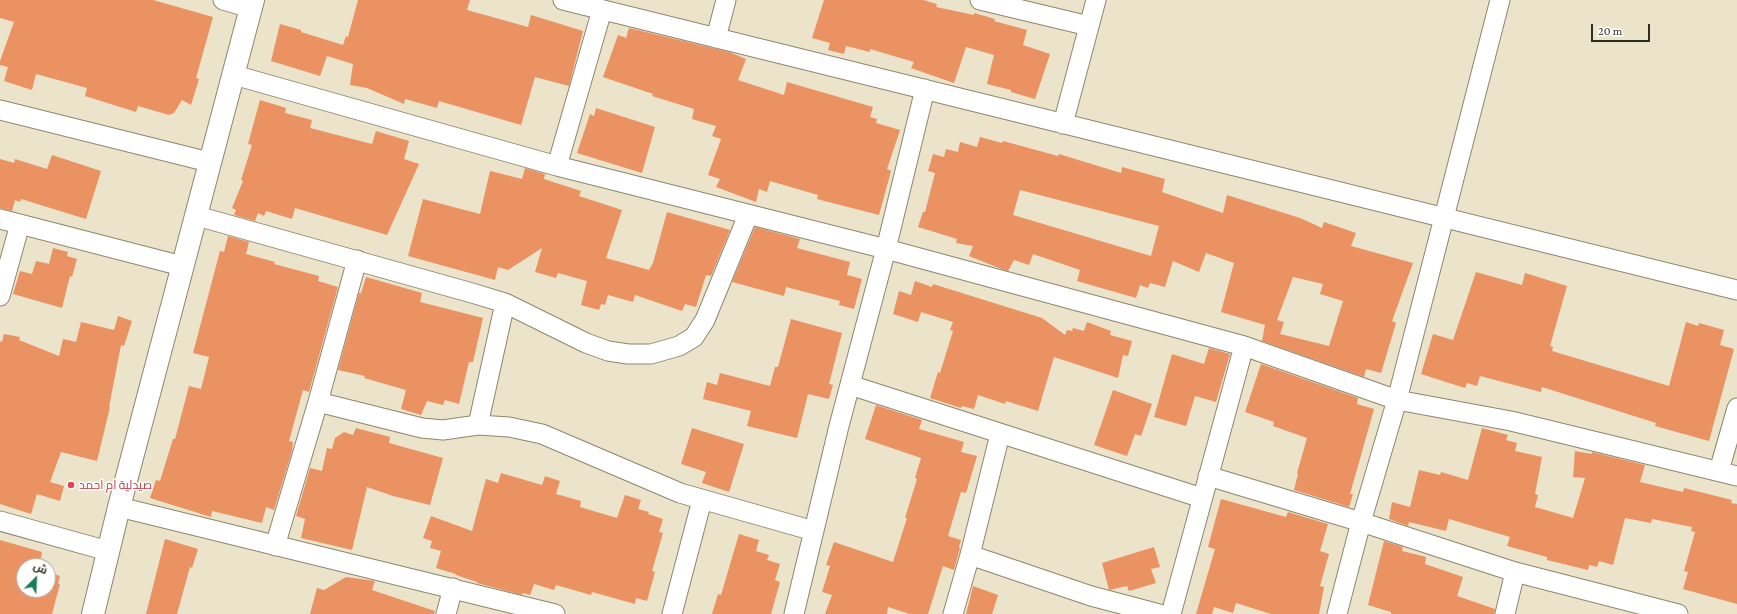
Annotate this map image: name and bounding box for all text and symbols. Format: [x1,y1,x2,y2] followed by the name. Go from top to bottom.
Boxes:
[1593,16,1652,42] scale bar
[1598,24,1622,38] text: 20 m
[79,478,152,492] place label: صيدلية ام احمد
[66,480,76,490] marker: صيدلية ام احمد
[16,558,56,598] north arrow
[32,560,49,576] text: ش

